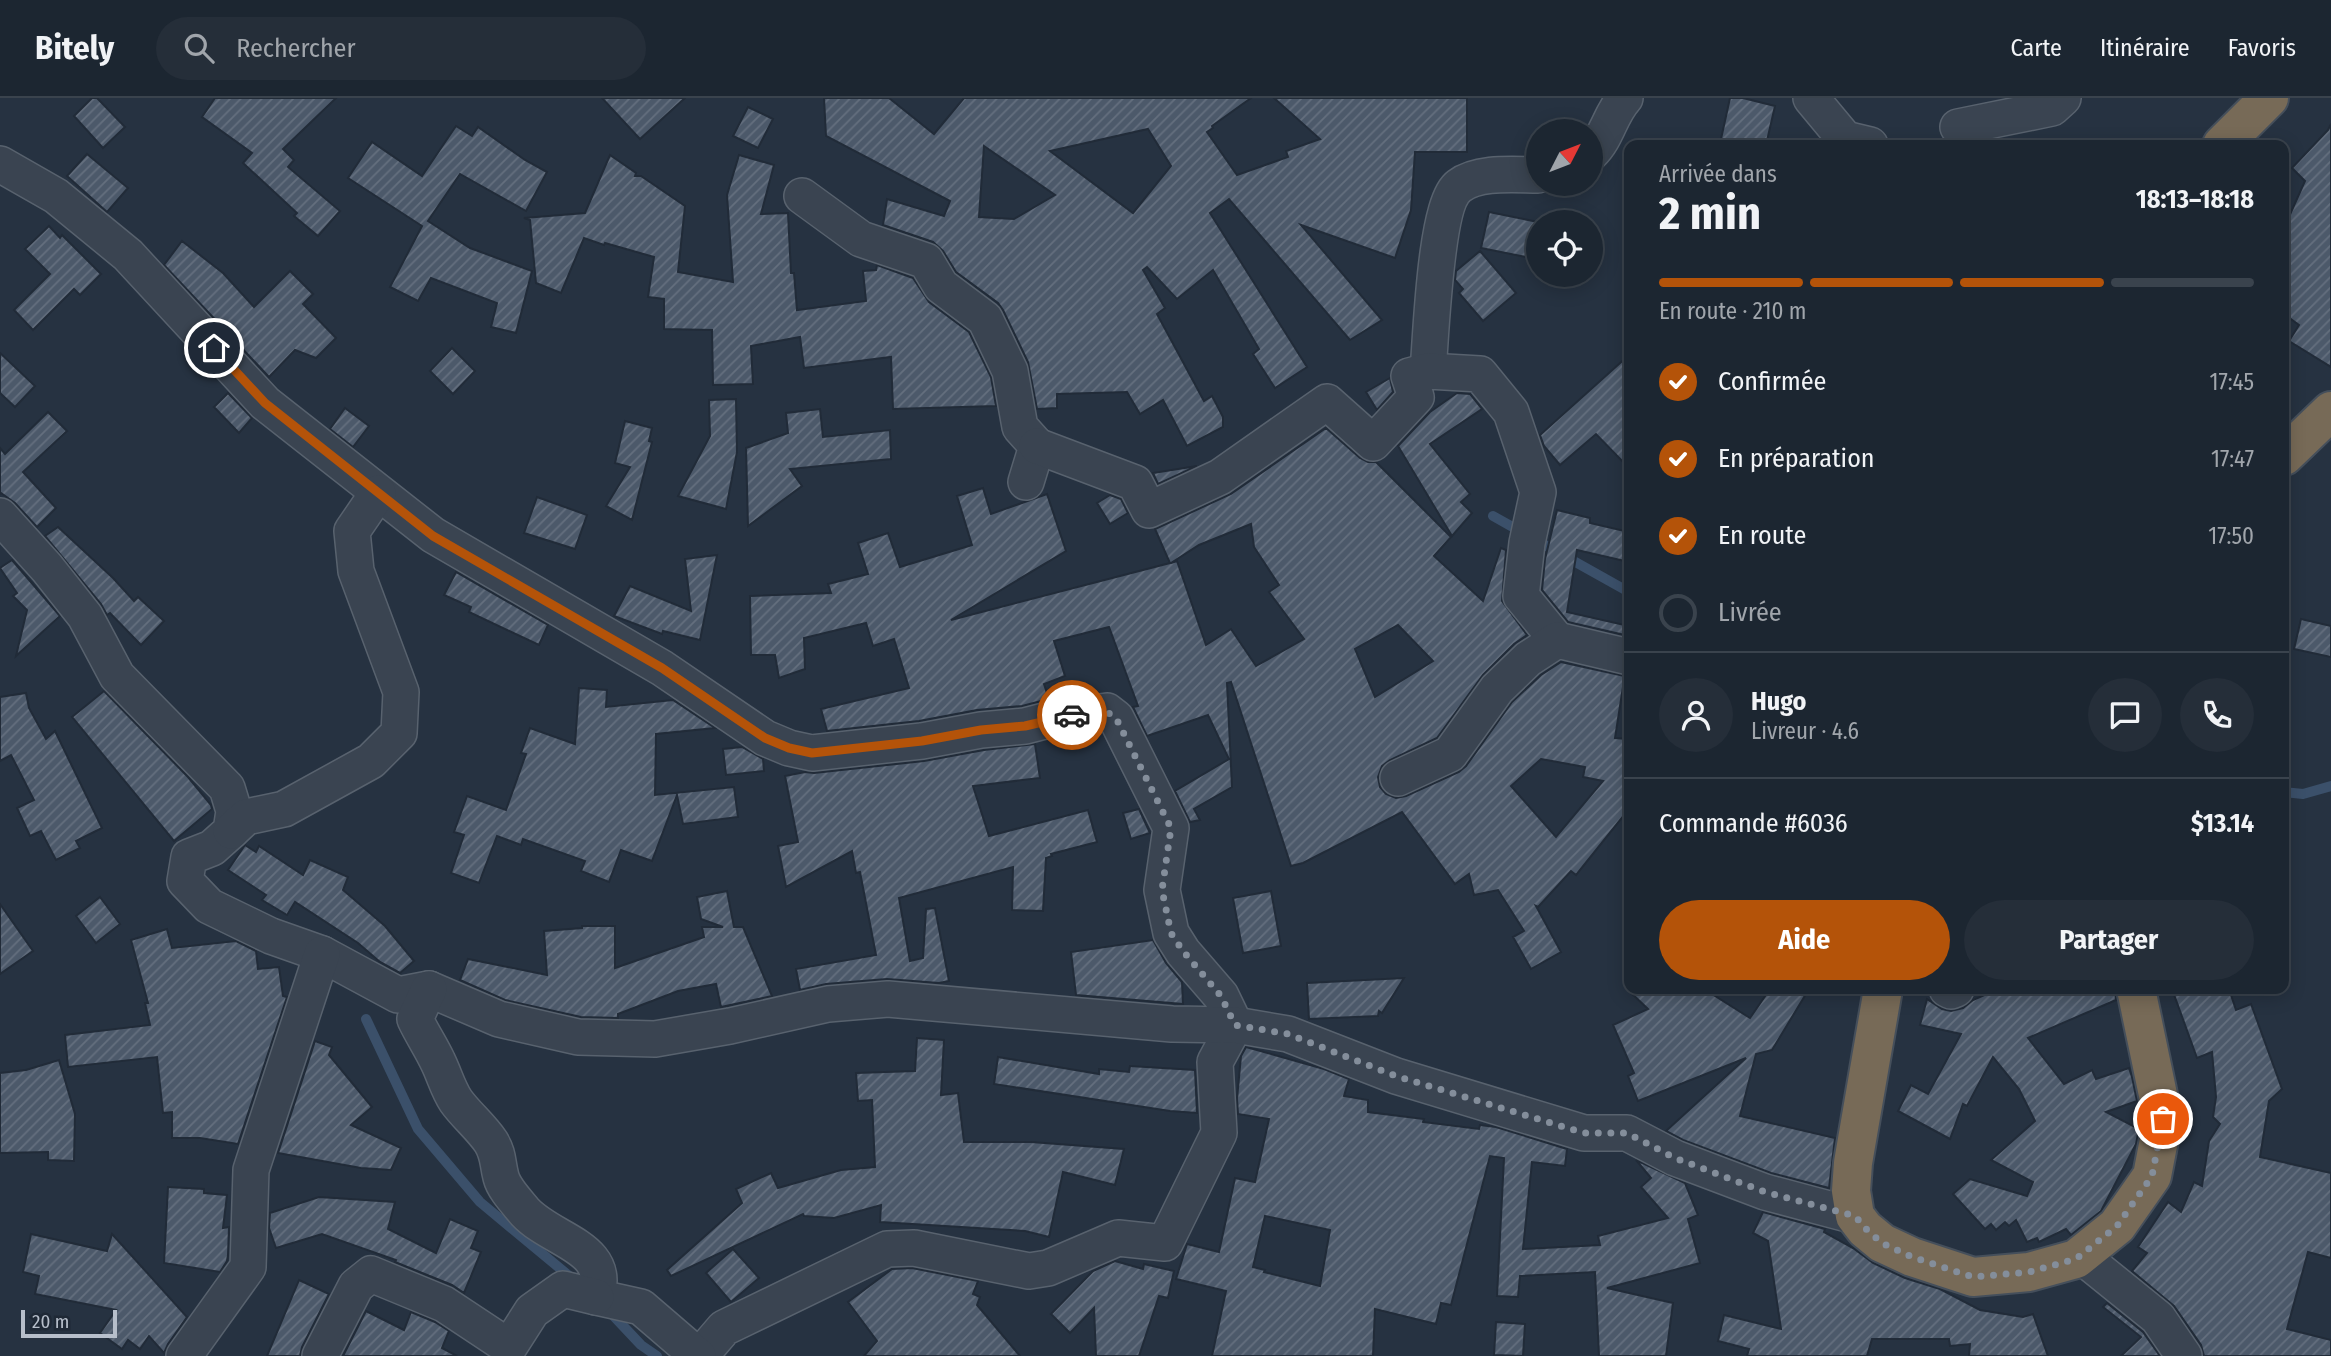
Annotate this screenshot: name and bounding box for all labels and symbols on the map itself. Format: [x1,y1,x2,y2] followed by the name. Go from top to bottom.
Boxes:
[1526,119,1603,196] north arrow
[184,318,244,378] pin
[1037,680,1107,750] courier
[2133,1089,2193,1149] pin
[21,1307,117,1339] scale bar

